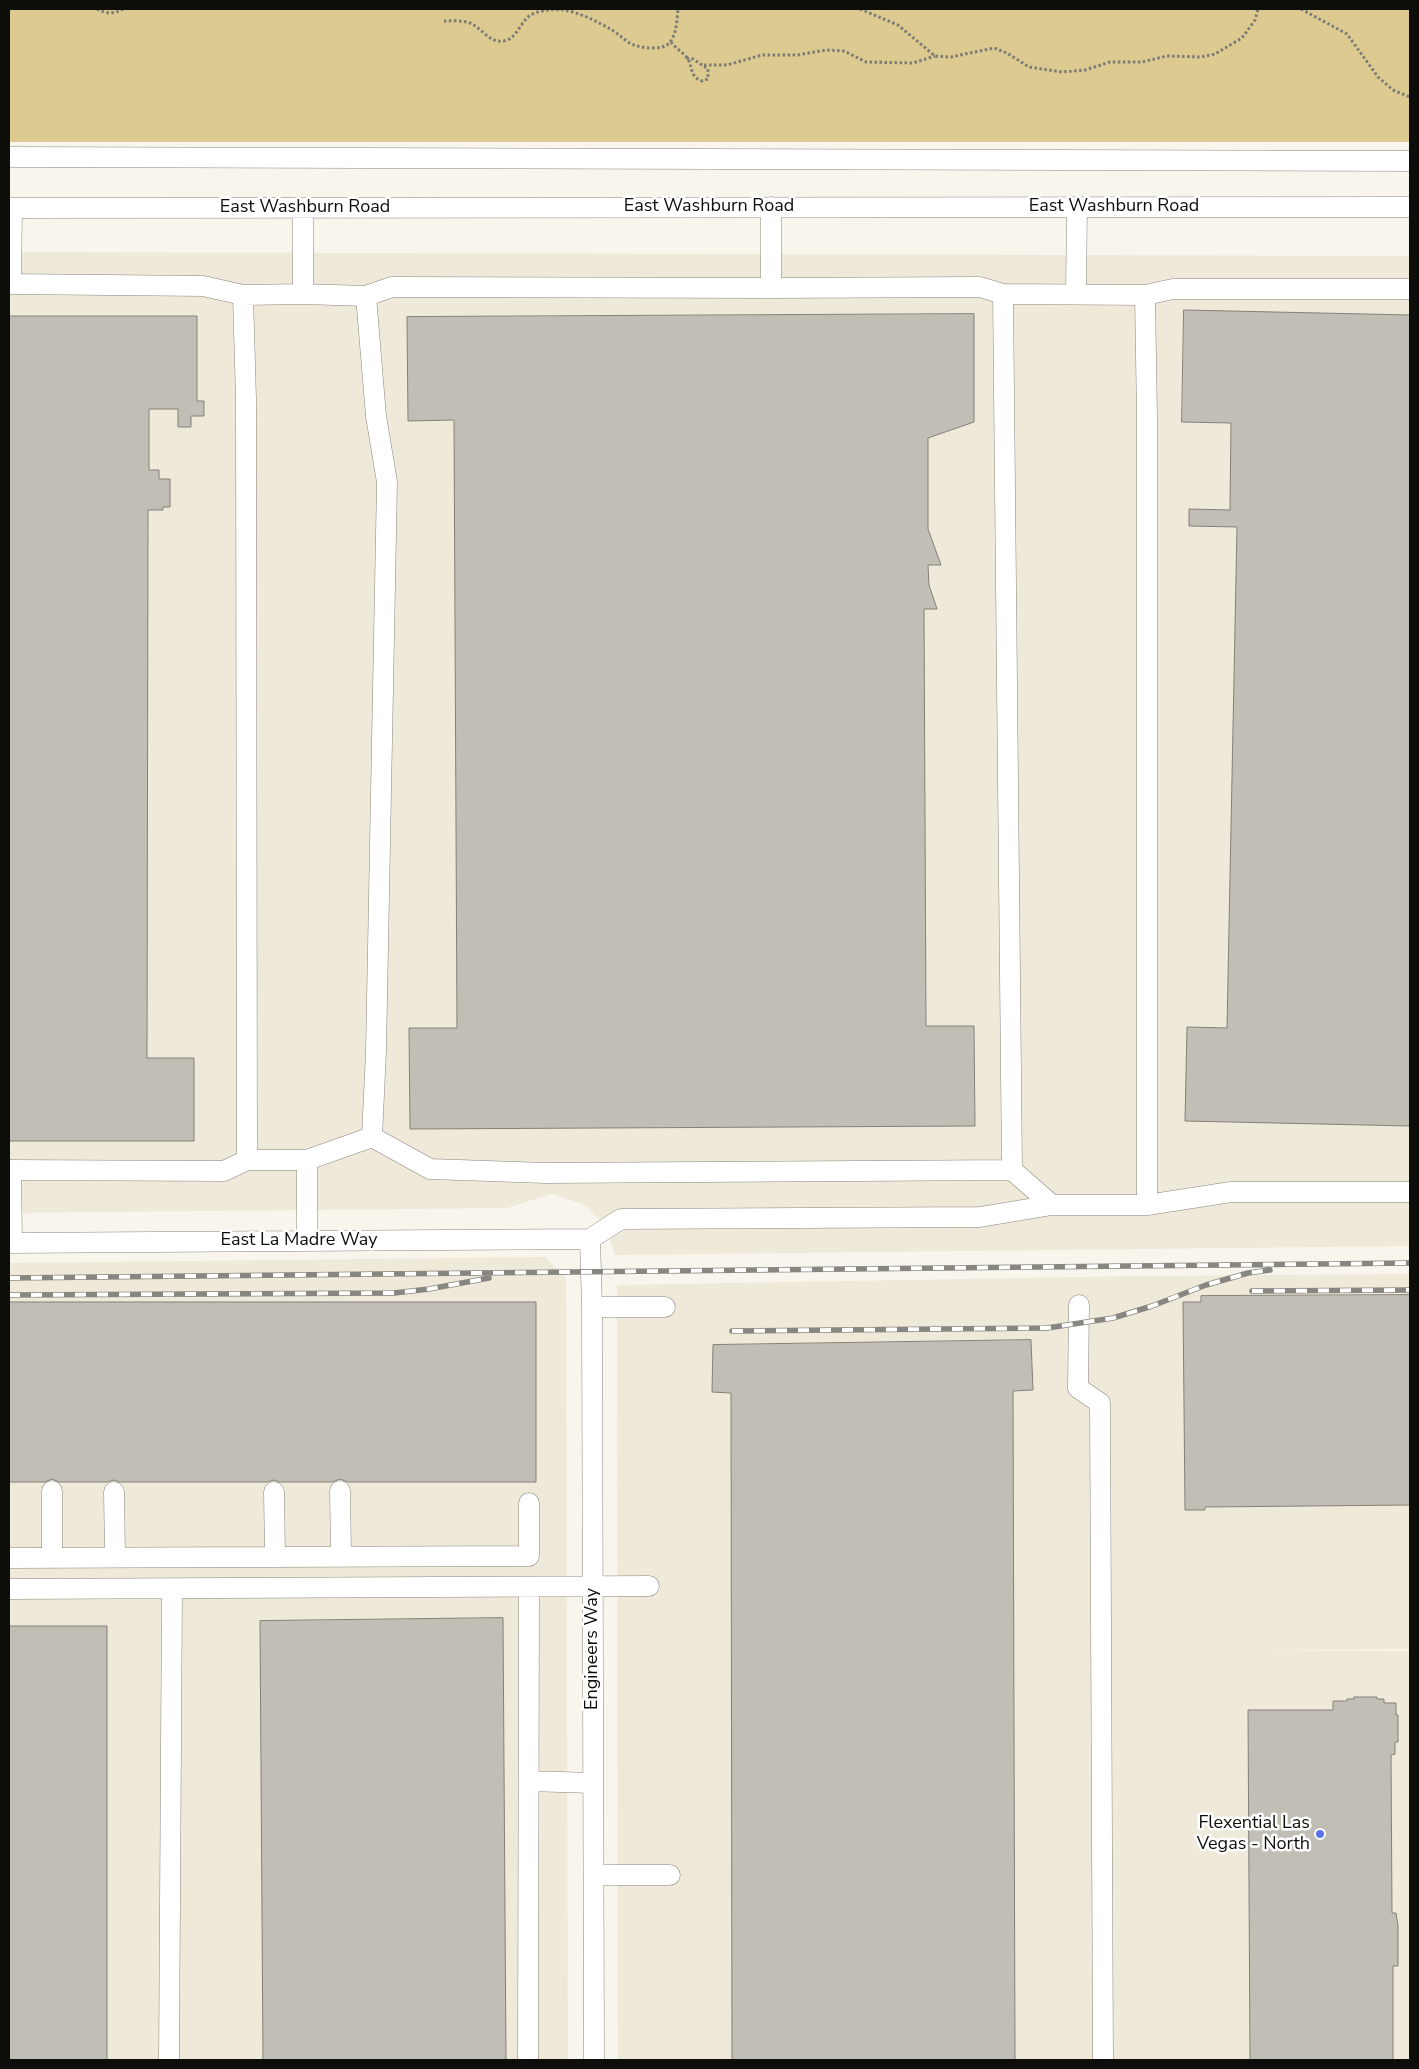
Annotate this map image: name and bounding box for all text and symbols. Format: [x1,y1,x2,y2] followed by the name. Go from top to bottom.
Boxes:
[624,196,794,218] street label: East Washburn Road
[1029,196,1199,218] street label: East Washburn Road
[220,197,390,219] street label: East Washburn Road
[221,1230,377,1252] street label: East La Madre Way
[582,1588,604,1710] street label: Engineers Way
[1197,1813,1310,1856] place label: Flexential Las Vegas - North
[1314,1828,1326,1840] marker: Flexential Las Vegas - North

